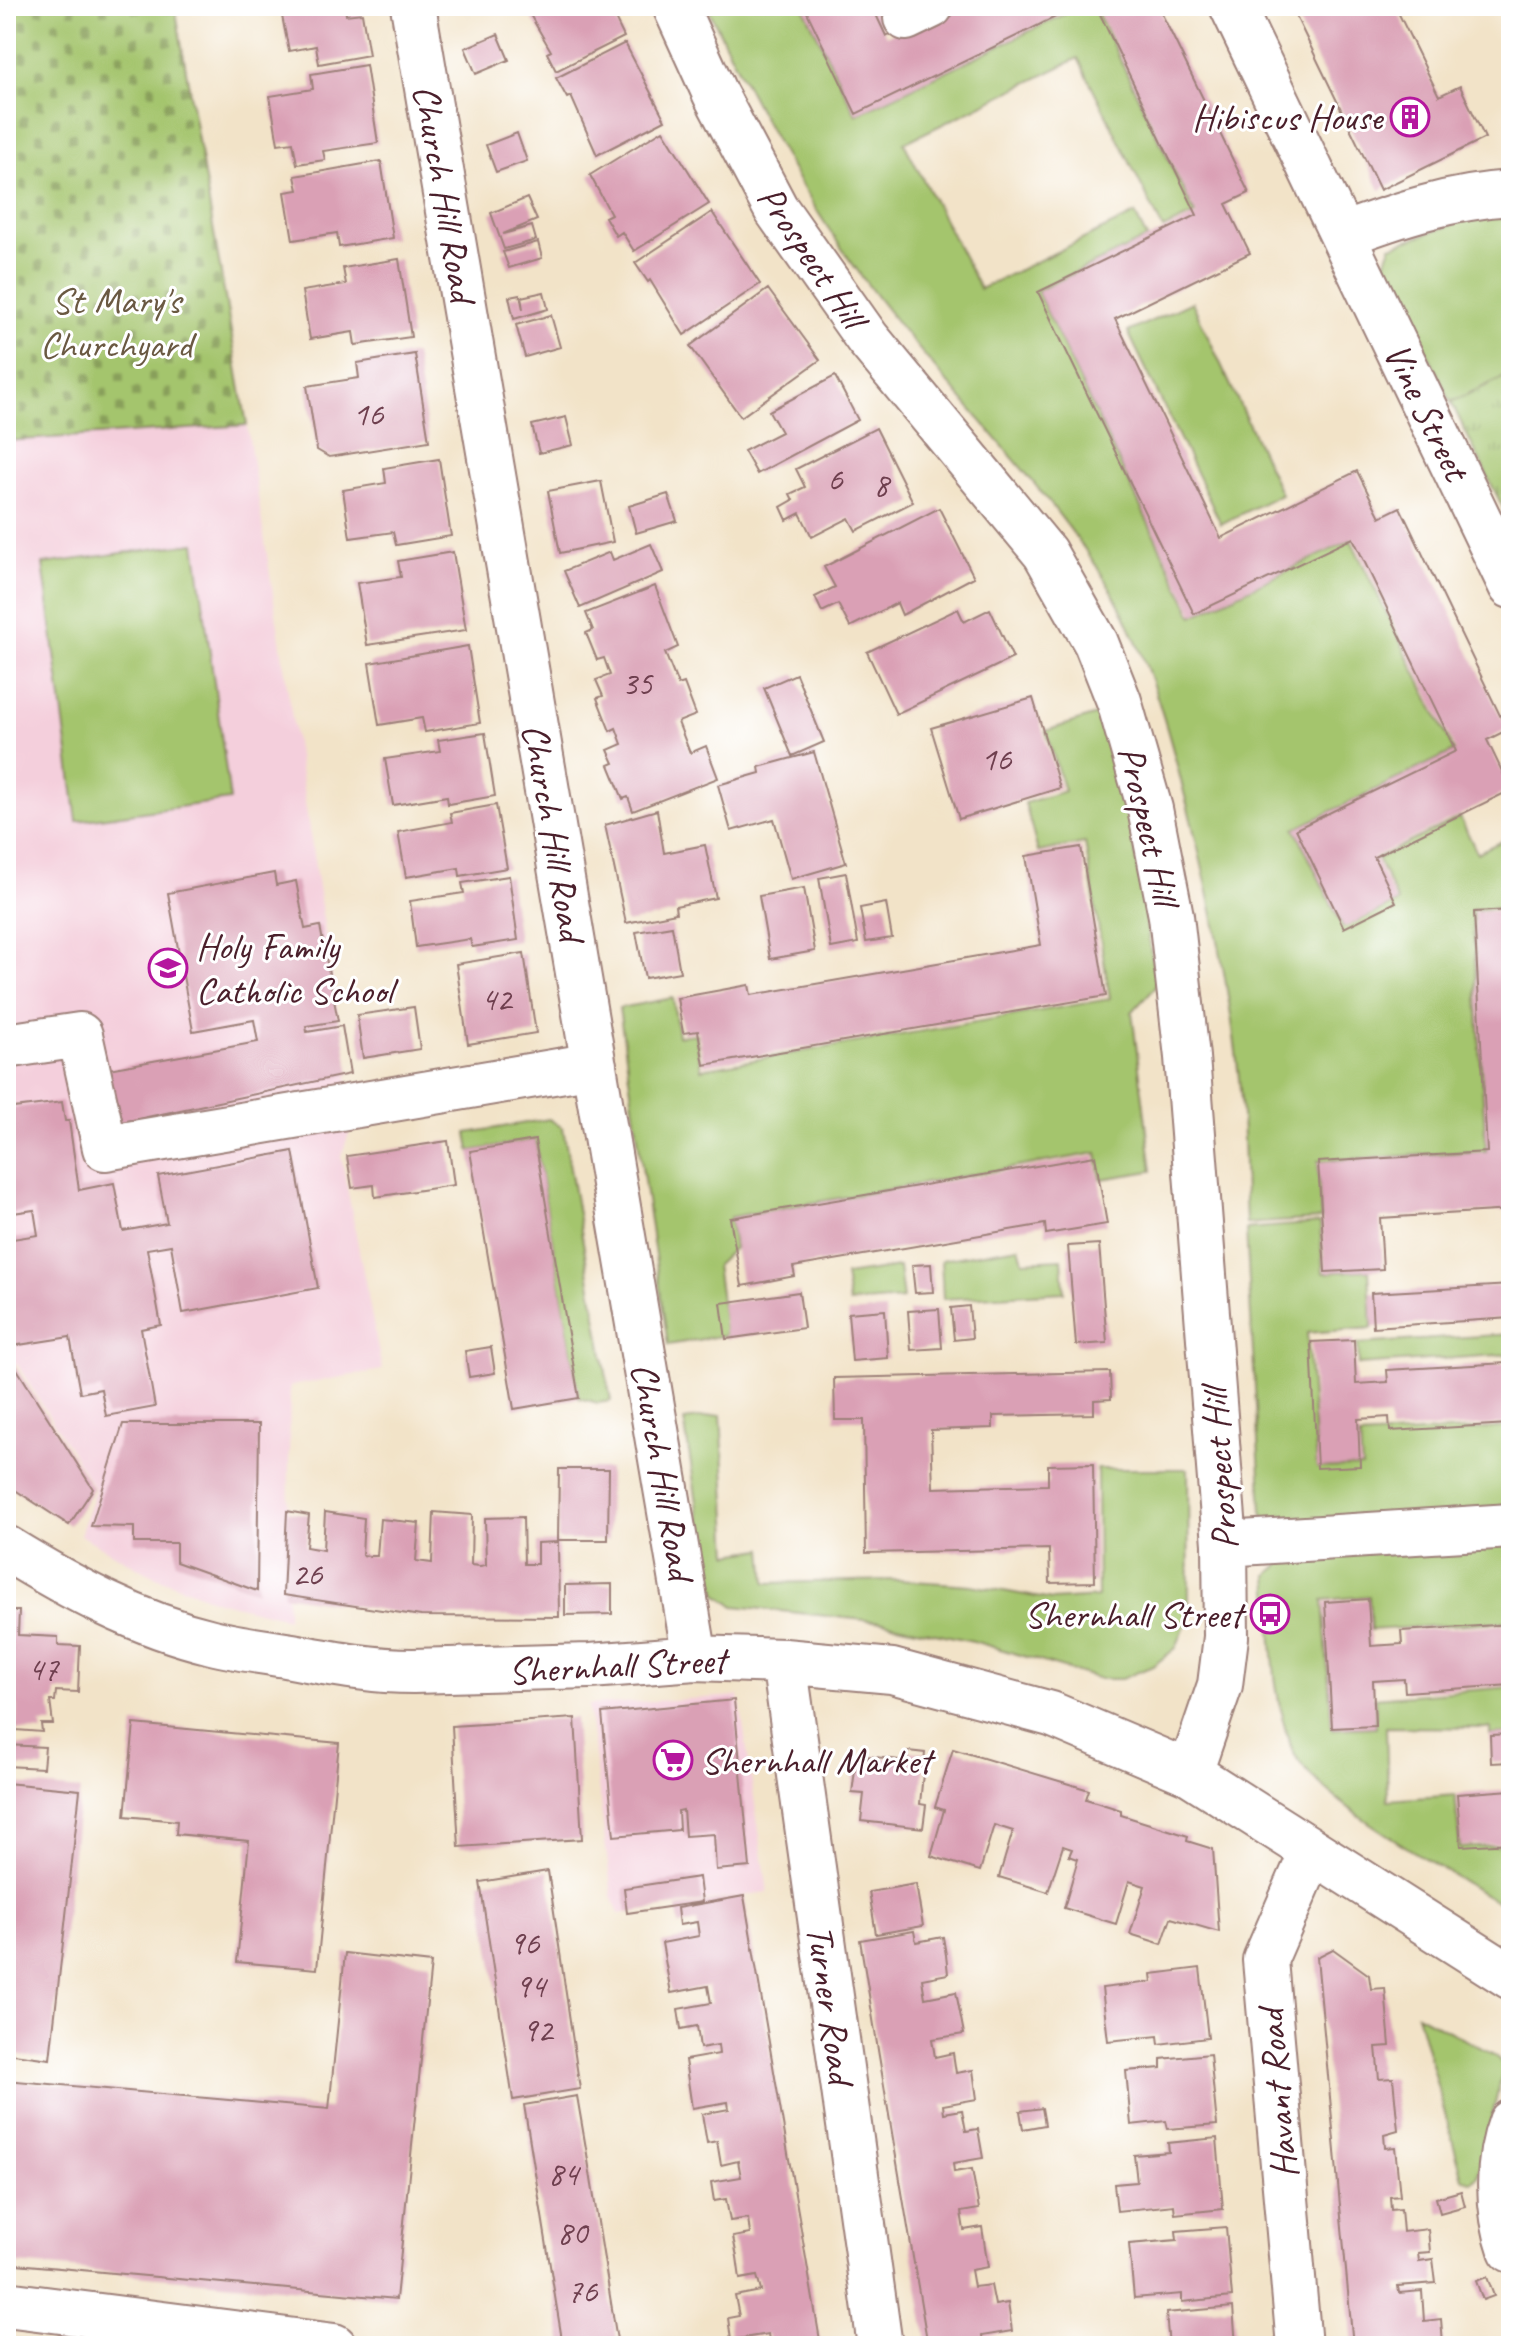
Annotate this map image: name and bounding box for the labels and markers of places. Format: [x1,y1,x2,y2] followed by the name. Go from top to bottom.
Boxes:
[1192,94,1385,141] place label: Hibiscus House
[1389,96,1431,138] building icon: Hibiscus House
[196,923,399,1014] place label: Holy Family Catholic School
[147,947,189,989] school or university icon: Holy Family Catholic School
[1024,1591,1247,1638] place label: Shernhall Street
[1249,1593,1291,1635] bus stop icon: Shernhall Street
[701,1737,937,1784] place label: Shernhall Market
[652,1739,694,1781] supermarket icon: Shernhall Market

